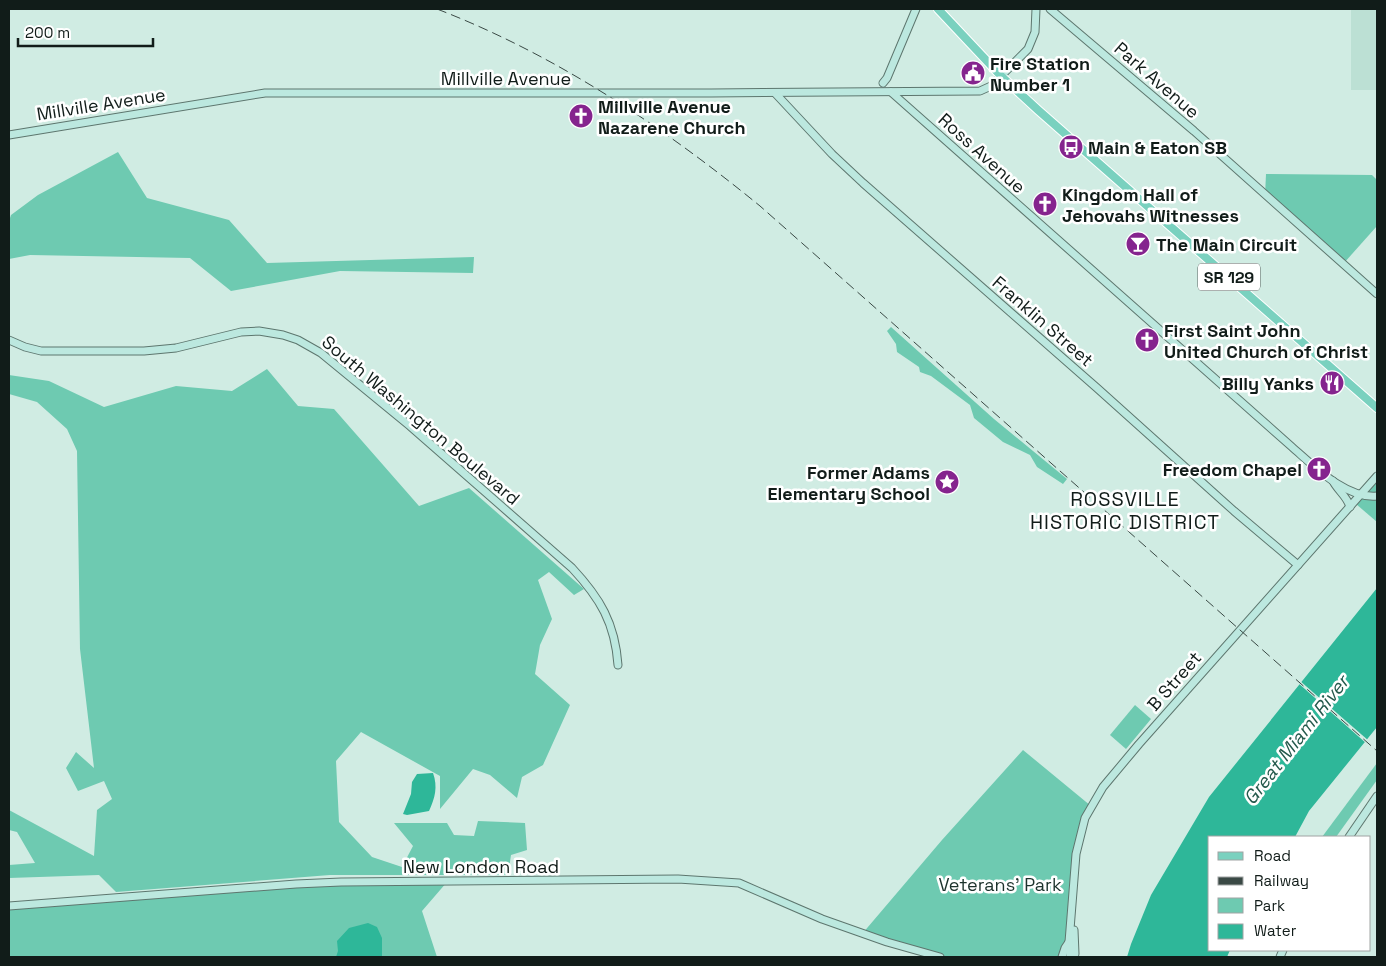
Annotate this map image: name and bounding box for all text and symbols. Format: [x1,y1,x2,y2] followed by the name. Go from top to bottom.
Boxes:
[18,15,152,47] scale bar
[25,23,70,42] text: 200 m
[1110,37,1204,123] street label: Park Avenue
[990,52,1090,96] place label: Fire Station Number 1
[960,60,986,86] public building icon: Fire Station Number 1
[441,67,571,90] street label: Millville Avenue
[35,82,167,126] street label: Millville Avenue
[598,95,746,139] place label: Millville Avenue Nazarene Church
[568,103,594,129] church icon: Millville Avenue Nazarene Church
[934,108,1030,198] street label: Ross Avenue
[1058,134,1084,160] bus stop icon: Main & Eaton SB
[1088,136,1227,159] place label: Main & Eaton SB
[1062,183,1239,227] place label: Kingdom Hall of Jehovahs Witnesses
[1032,191,1058,217] church icon: Kingdom Hall of Jehovahs Witnesses
[1125,231,1151,257] bar icon: The Main Circuit
[1156,233,1297,256] place label: The Main Circuit
[1198,264,1260,290] road number: SR 129
[988,271,1098,371] street label: Franklin Street
[1164,319,1368,363] place label: First Saint John United Church of Christ
[1134,327,1160,353] church icon: First Saint John United Church of Christ
[317,330,525,510] street label: South Washington Boulevard
[1319,370,1345,396] restaurant icon: Billy Yanks
[1222,372,1314,395] place label: Billy Yanks
[1306,456,1332,482] church icon: Freedom Chapel
[1163,458,1302,481] place label: Freedom Chapel
[767,461,930,505] place label: Former Adams Elementary School
[934,469,960,495] place icon: Former Adams Elementary School
[1030,486,1220,535] district label: ROSSVILLE HISTORIC DISTRICT
[1142,646,1206,716] street label: B Street
[1238,669,1355,810] water label: Great Miami River
[1208,836,1371,951] legend
[1254,846,1291,865] text: Road
[403,855,559,878] street label: New London Road
[1254,871,1309,890] text: Railway
[938,873,1062,896] park label: Veterans’ Park
[1254,896,1285,915] text: Park
[1254,921,1297,940] text: Water

